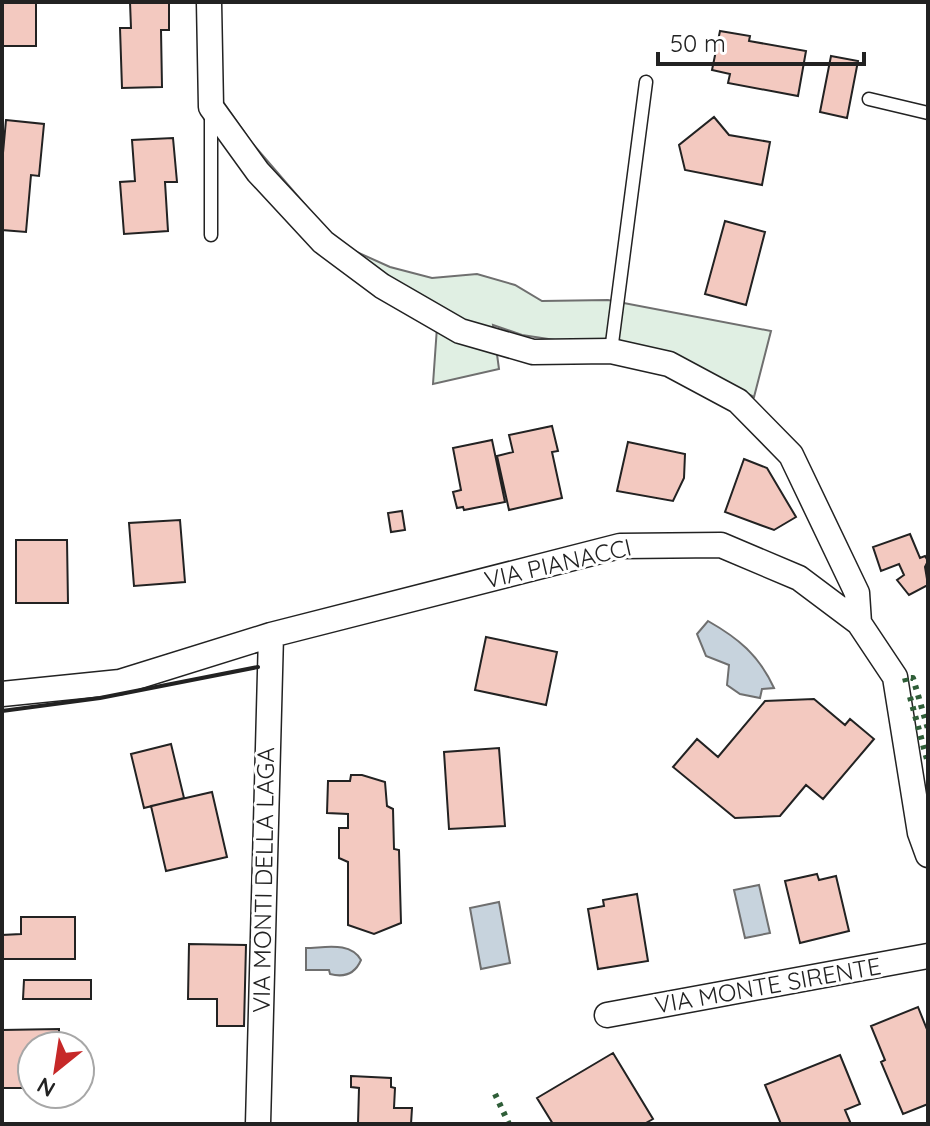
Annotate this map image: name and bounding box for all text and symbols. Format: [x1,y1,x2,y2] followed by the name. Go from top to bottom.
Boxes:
[658,16,864,66] scale bar
[670,28,726,58] text: 50 m
[481,532,634,595] street label: VIA PIANACCI
[246,747,280,1013] street label: VIA MONTI DELLA LAGA
[652,950,883,1020] street label: VIA MONTE SIRENTE
[16,1030,96,1110] north arrow
[32,1071,60,1103] text: N

